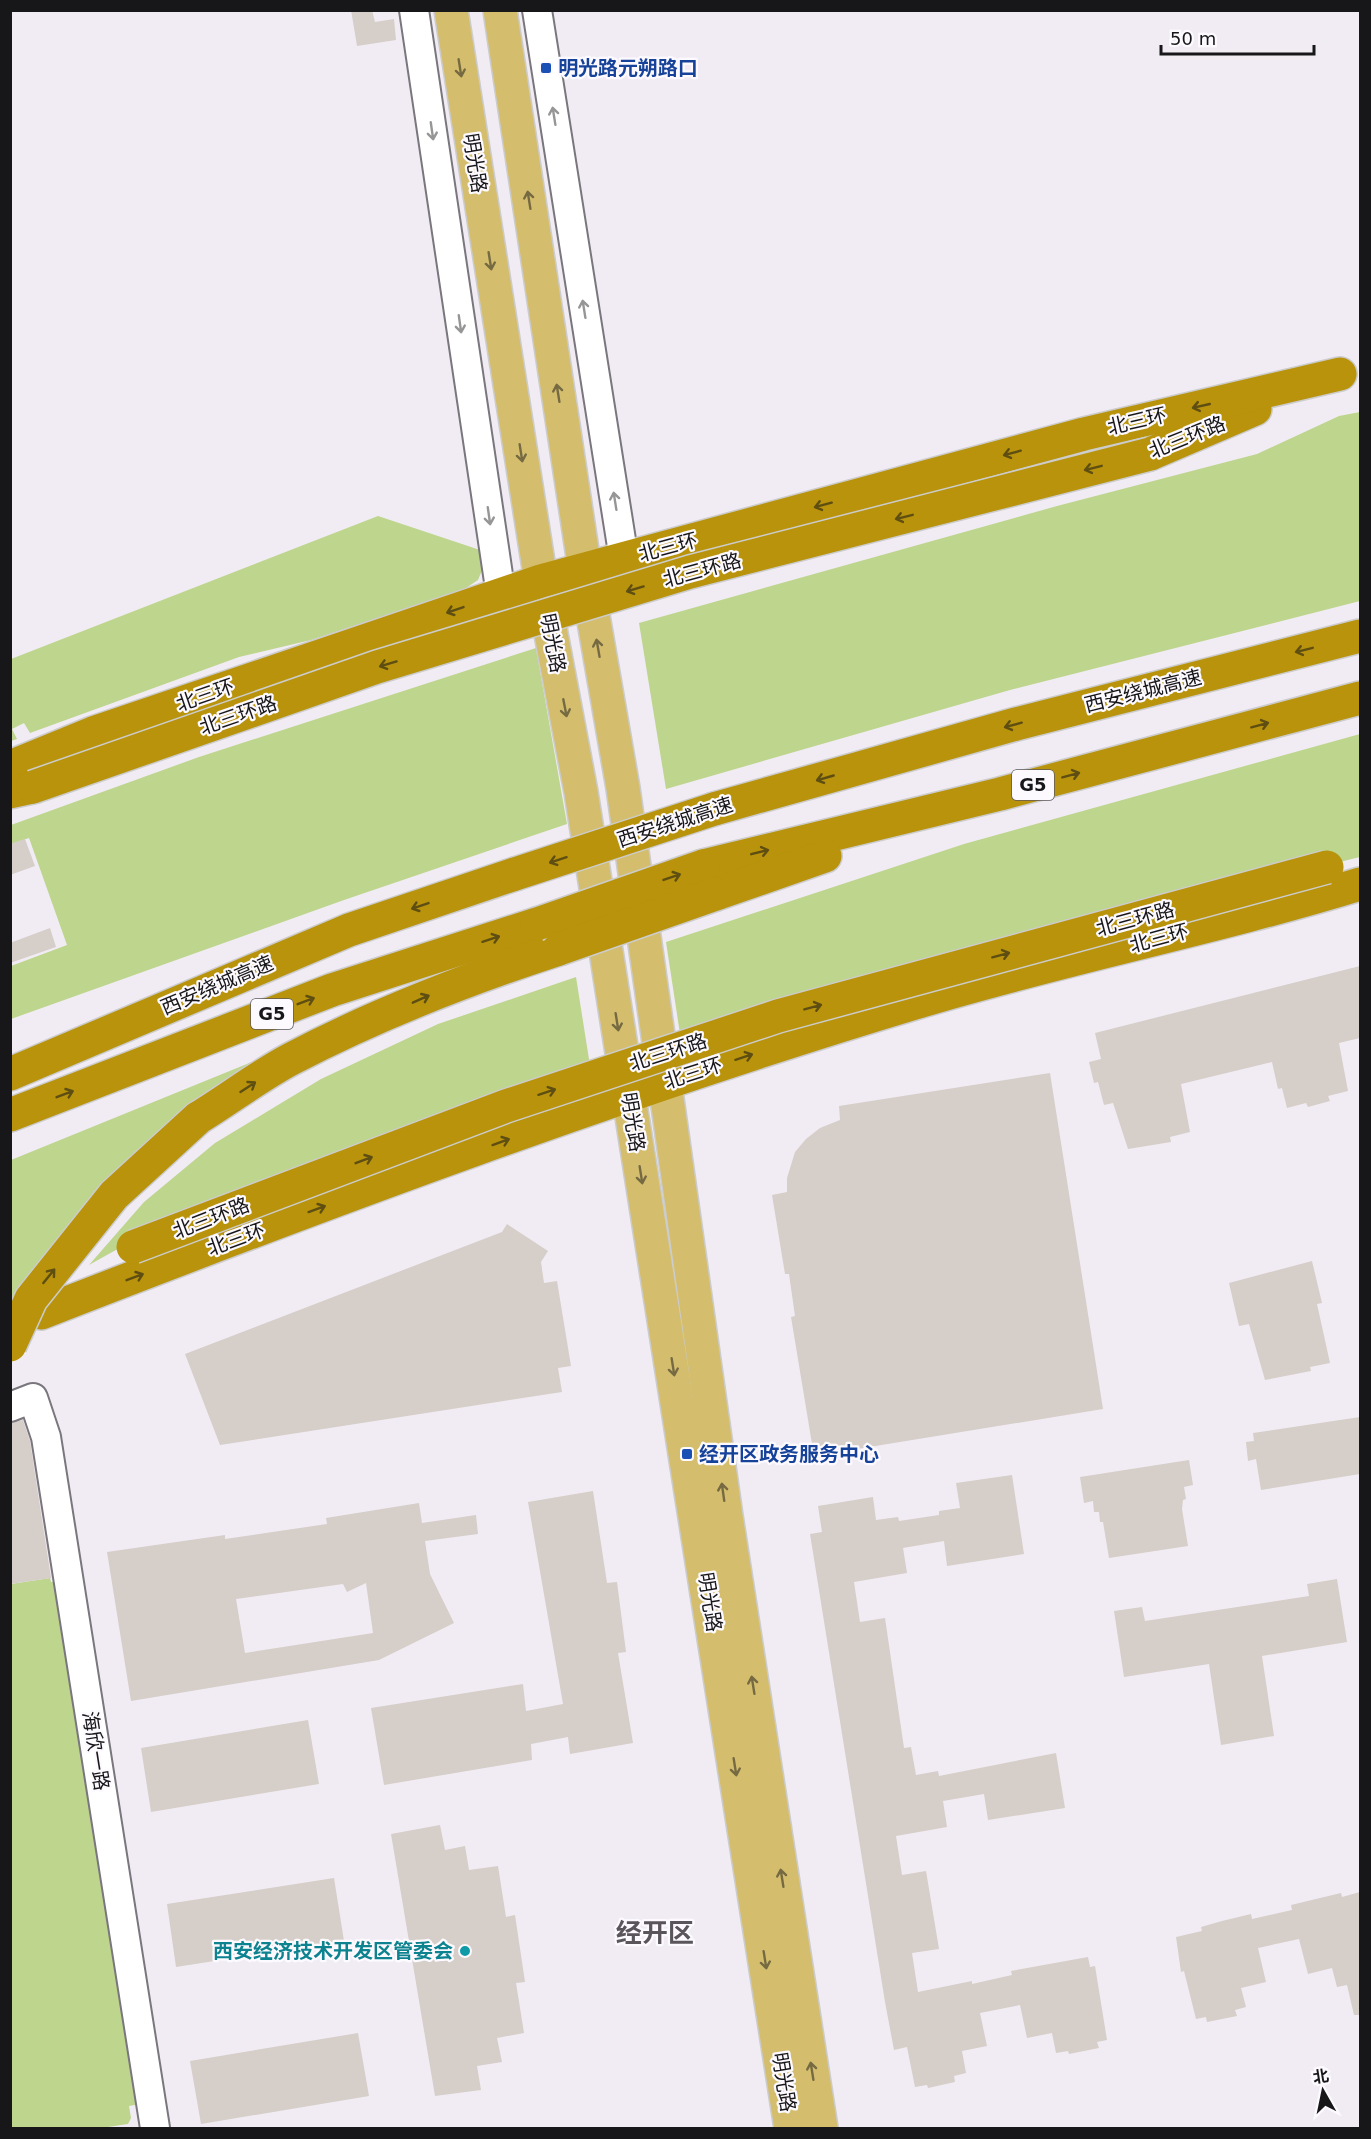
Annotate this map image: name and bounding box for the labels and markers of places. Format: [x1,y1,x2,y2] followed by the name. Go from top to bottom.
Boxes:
[558,56,698,80] place label: 明光路元朔路口
[539,61,553,75] marker: 明光路元朔路口
[699,1442,879,1466] place label: 经开区政务服务中心
[680,1447,694,1461] marker: 经开区政务服务中心
[213,1939,453,1963] place label: 西安经济技术开发区管委会
[458,1944,472,1958] marker: 西安经济技术开发区管委会

